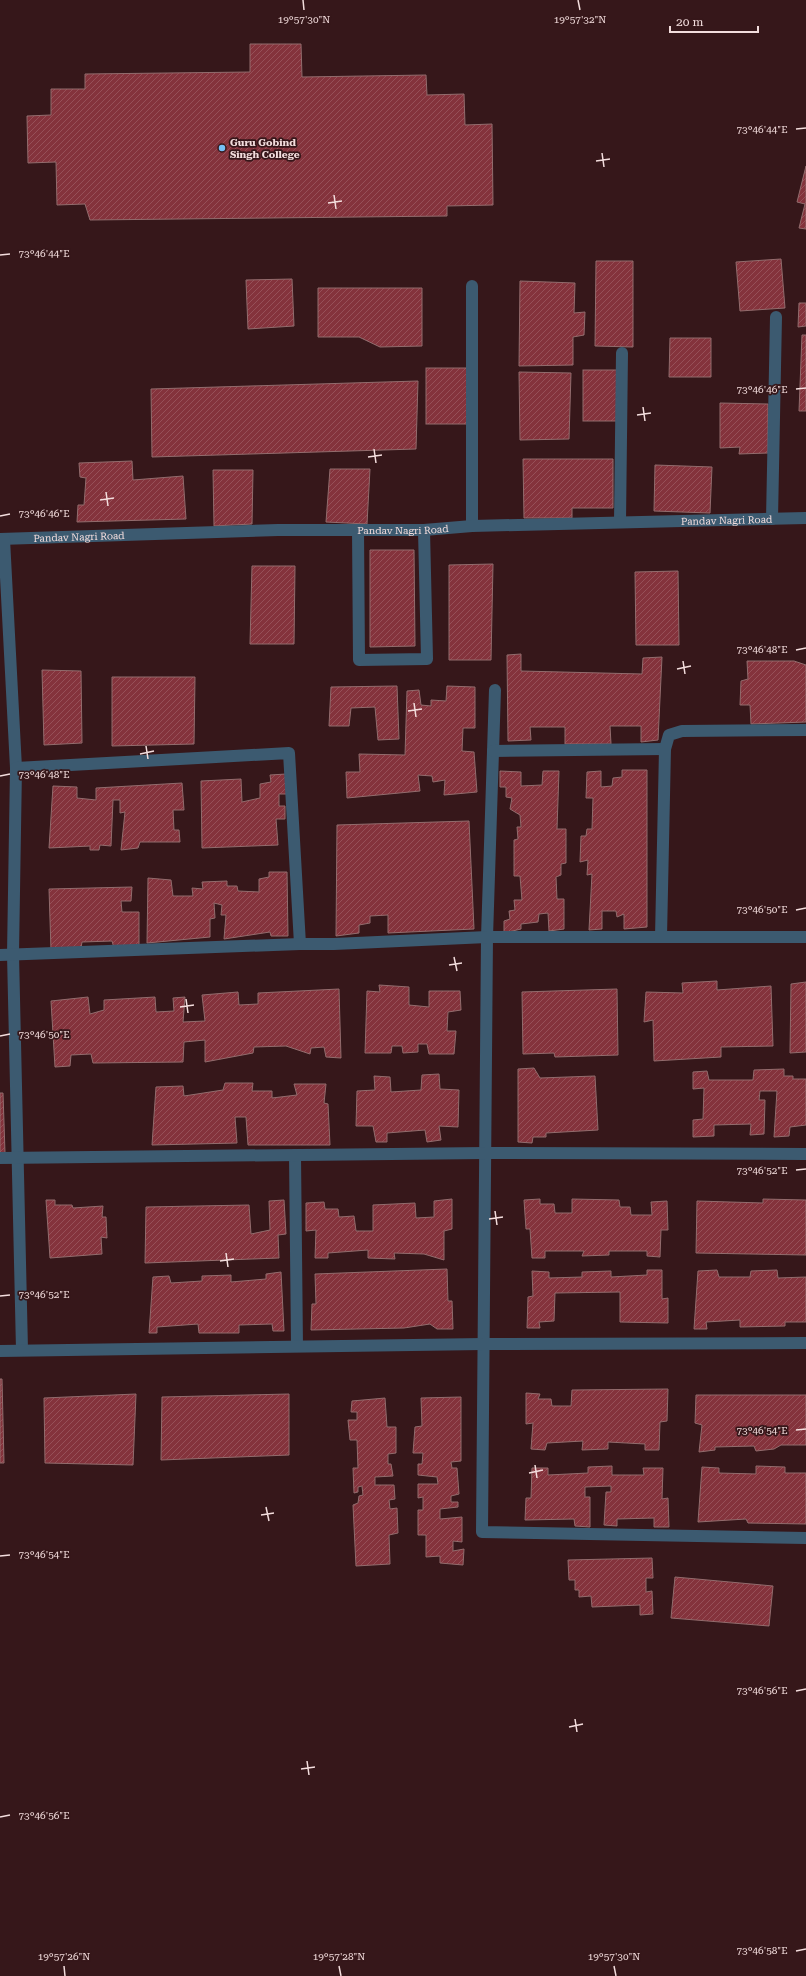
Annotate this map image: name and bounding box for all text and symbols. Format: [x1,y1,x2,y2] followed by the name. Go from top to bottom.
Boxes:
[670,8,758,34] scale bar
[278,14,330,25] text: 19°57'30"N
[554,14,606,25] text: 19°57'32"N
[676,15,703,29] text: 20 m
[736,124,788,135] text: 73°46'44"E
[230,137,300,160] place label: Guru Gobind Singh College
[217,143,227,153] marker: Guru Gobind Singh College
[18,248,70,259] text: 73°46'44"E
[736,384,788,395] text: 73°46'46"E
[18,508,70,519] text: 73°46'46"E
[681,514,773,527] street label: Pandav Nagri Road
[357,523,450,536] street label: Pandav Nagri Road
[33,530,125,544] street label: Pandav Nagri Road
[736,644,788,655] text: 73°46'48"E
[18,769,70,780] text: 73°46'48"E
[736,904,788,915] text: 73°46'50"E
[18,1029,70,1040] text: 73°46'50"E
[736,1165,788,1176] text: 73°46'52"E
[18,1289,70,1300] text: 73°46'52"E
[736,1425,788,1436] text: 73°46'54"E
[18,1549,70,1560] text: 73°46'54"E
[736,1685,788,1696] text: 73°46'56"E
[18,1810,70,1821] text: 73°46'56"E
[736,1945,788,1956] text: 73°46'58"E
[38,1951,90,1962] text: 19°57'26"N
[313,1951,365,1962] text: 19°57'28"N
[588,1951,640,1962] text: 19°57'30"N

